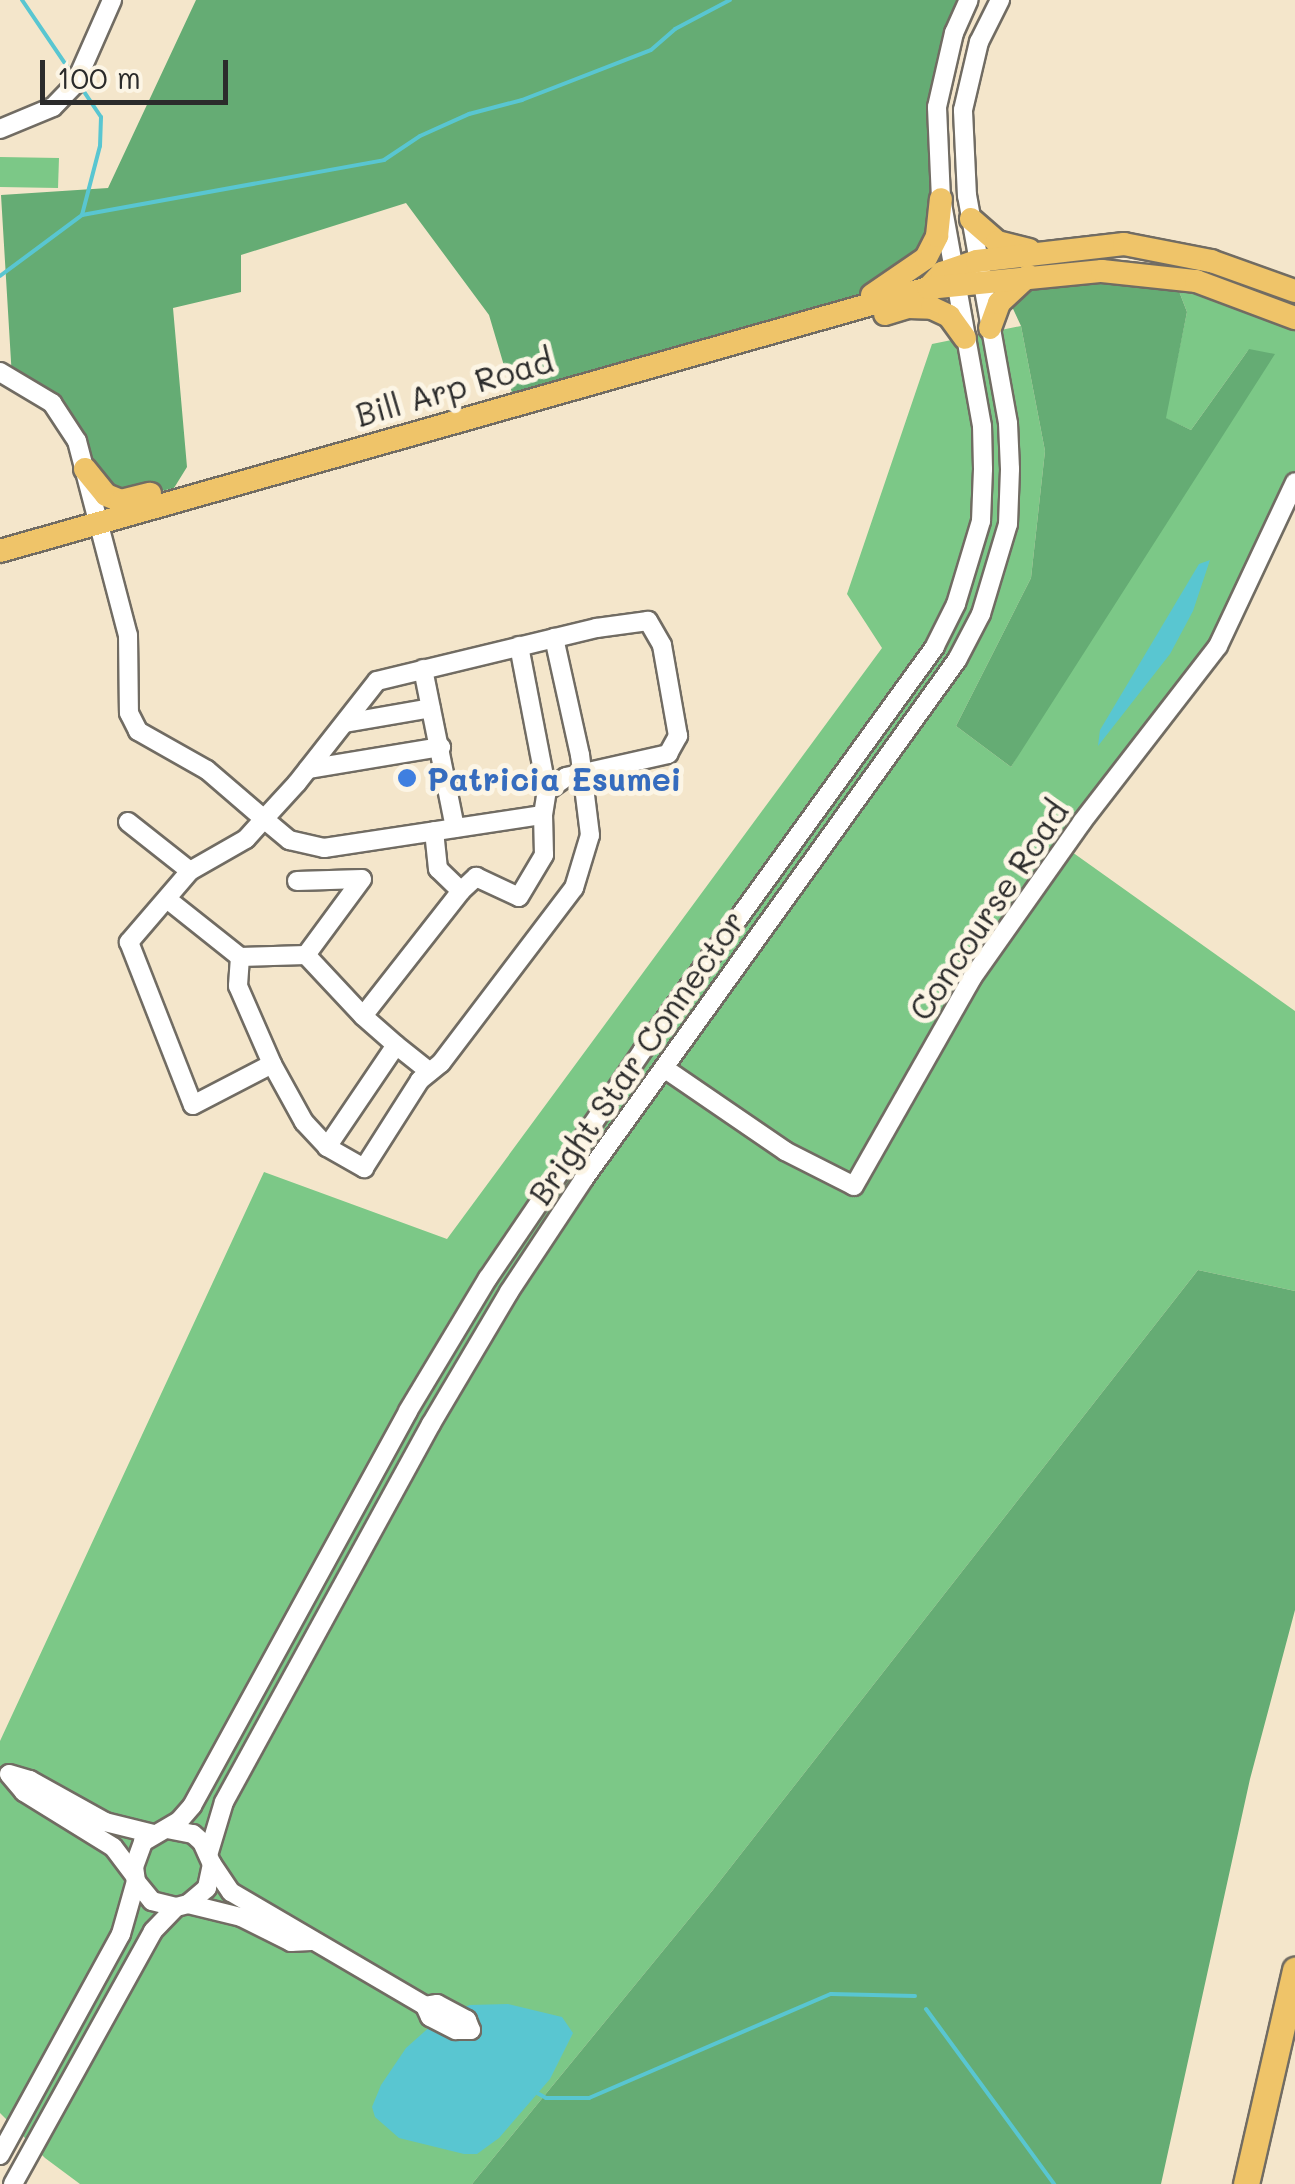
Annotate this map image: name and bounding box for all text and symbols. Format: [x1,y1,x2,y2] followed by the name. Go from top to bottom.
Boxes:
[45,40,232,102] scale bar
[57,57,141,97] text: 100 m
[351,340,557,434] street label: Bill Arp Road
[427,759,682,797] place label: Patricia Esumei
[396,767,418,789] marker: Patricia Esumei
[900,793,1076,1027] street label: Concourse Road
[520,903,752,1211] street label: Bright Star Connector

